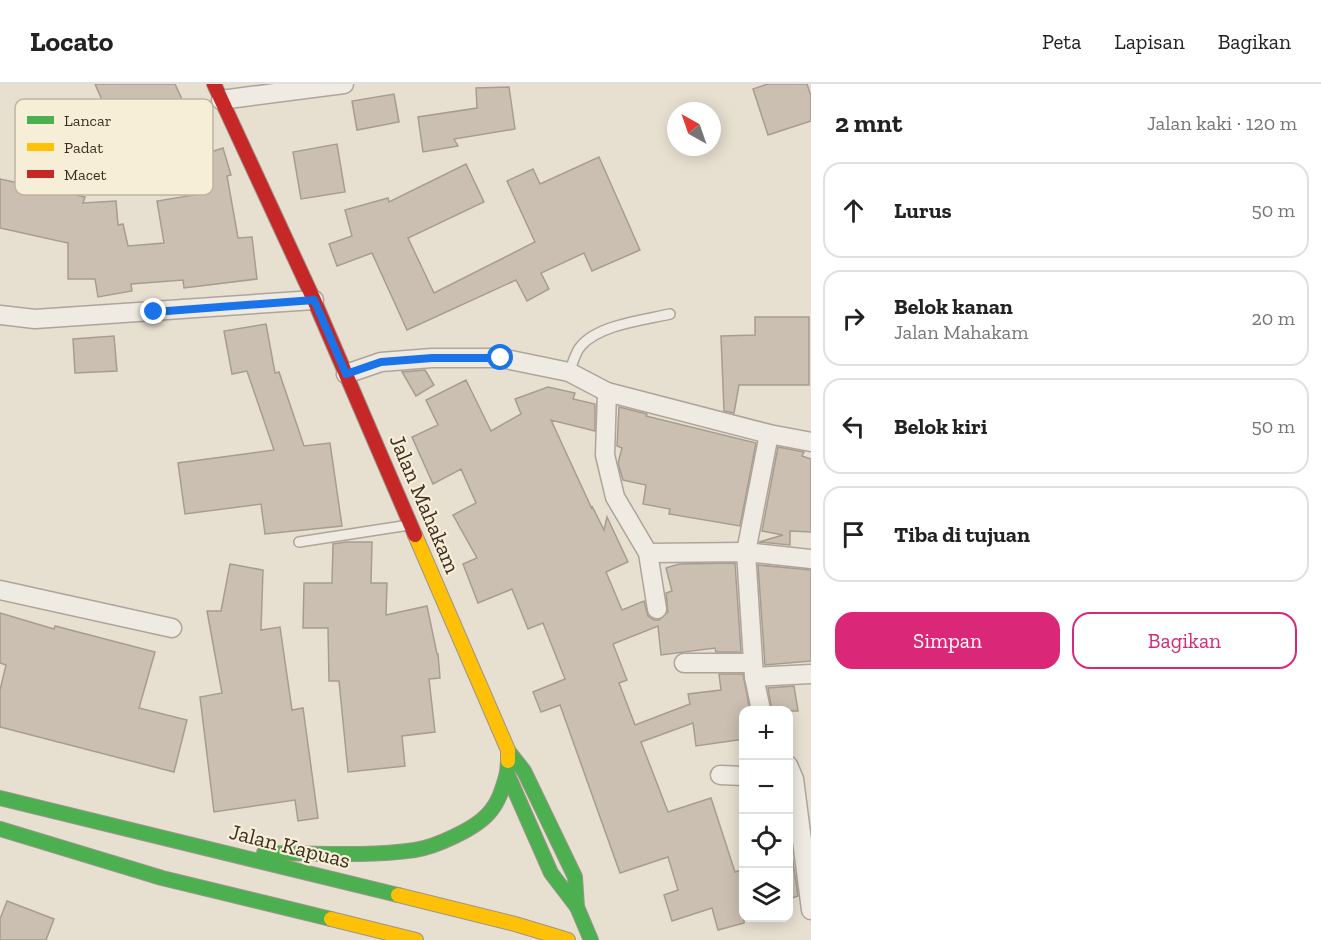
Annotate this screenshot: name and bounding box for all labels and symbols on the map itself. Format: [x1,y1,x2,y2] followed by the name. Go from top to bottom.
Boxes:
[15,99,213,195] legend
[667,102,721,156] north arrow
[64,111,112,130] text: Lancar
[64,138,103,157] text: Padat
[64,165,107,184] text: Macet
[140,298,166,324] route end
[487,344,513,370] route start
[384,431,466,577] street label: Jalan Mahakam
[227,818,353,874] street label: Jalan Kapuas

